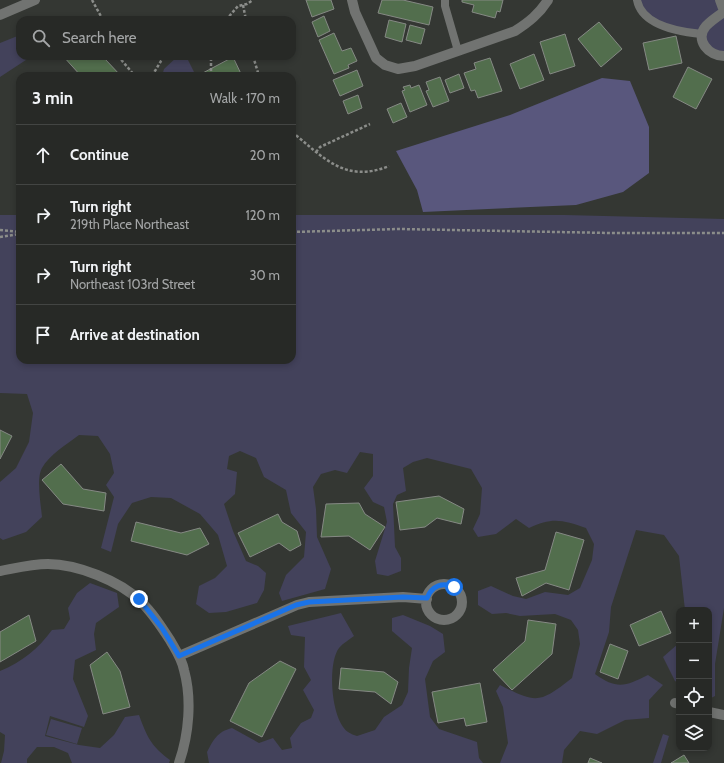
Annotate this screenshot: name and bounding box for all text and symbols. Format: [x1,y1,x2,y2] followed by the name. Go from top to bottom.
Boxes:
[16,16,296,60] search box
[30,27,52,49] icon: search
[62,29,137,47] text: Search here
[32,88,73,108] text: 3 min
[210,90,280,106] text: Walk · 170 m
[32,144,54,166] icon: ahead
[70,146,129,164] text: Continue
[250,147,280,163] text: 20 m
[70,198,131,216] text: Turn right
[32,204,54,226] icon: right
[246,207,280,223] text: 120 m
[70,216,189,232] text: 219th Place Northeast
[70,258,131,276] text: Turn right
[32,264,54,286] icon: right
[250,267,280,283] text: 30 m
[70,276,195,292] text: Northeast 103rd Street
[32,324,54,346] icon: arrive
[70,326,200,344] text: Arrive at destination
[445,578,463,596] route start
[130,590,148,608] route end
[676,607,712,751] map controls
[676,607,712,643] button: +
[676,643,712,679] button: −
[676,679,712,715] button: locate
[676,715,712,751] button: layers

